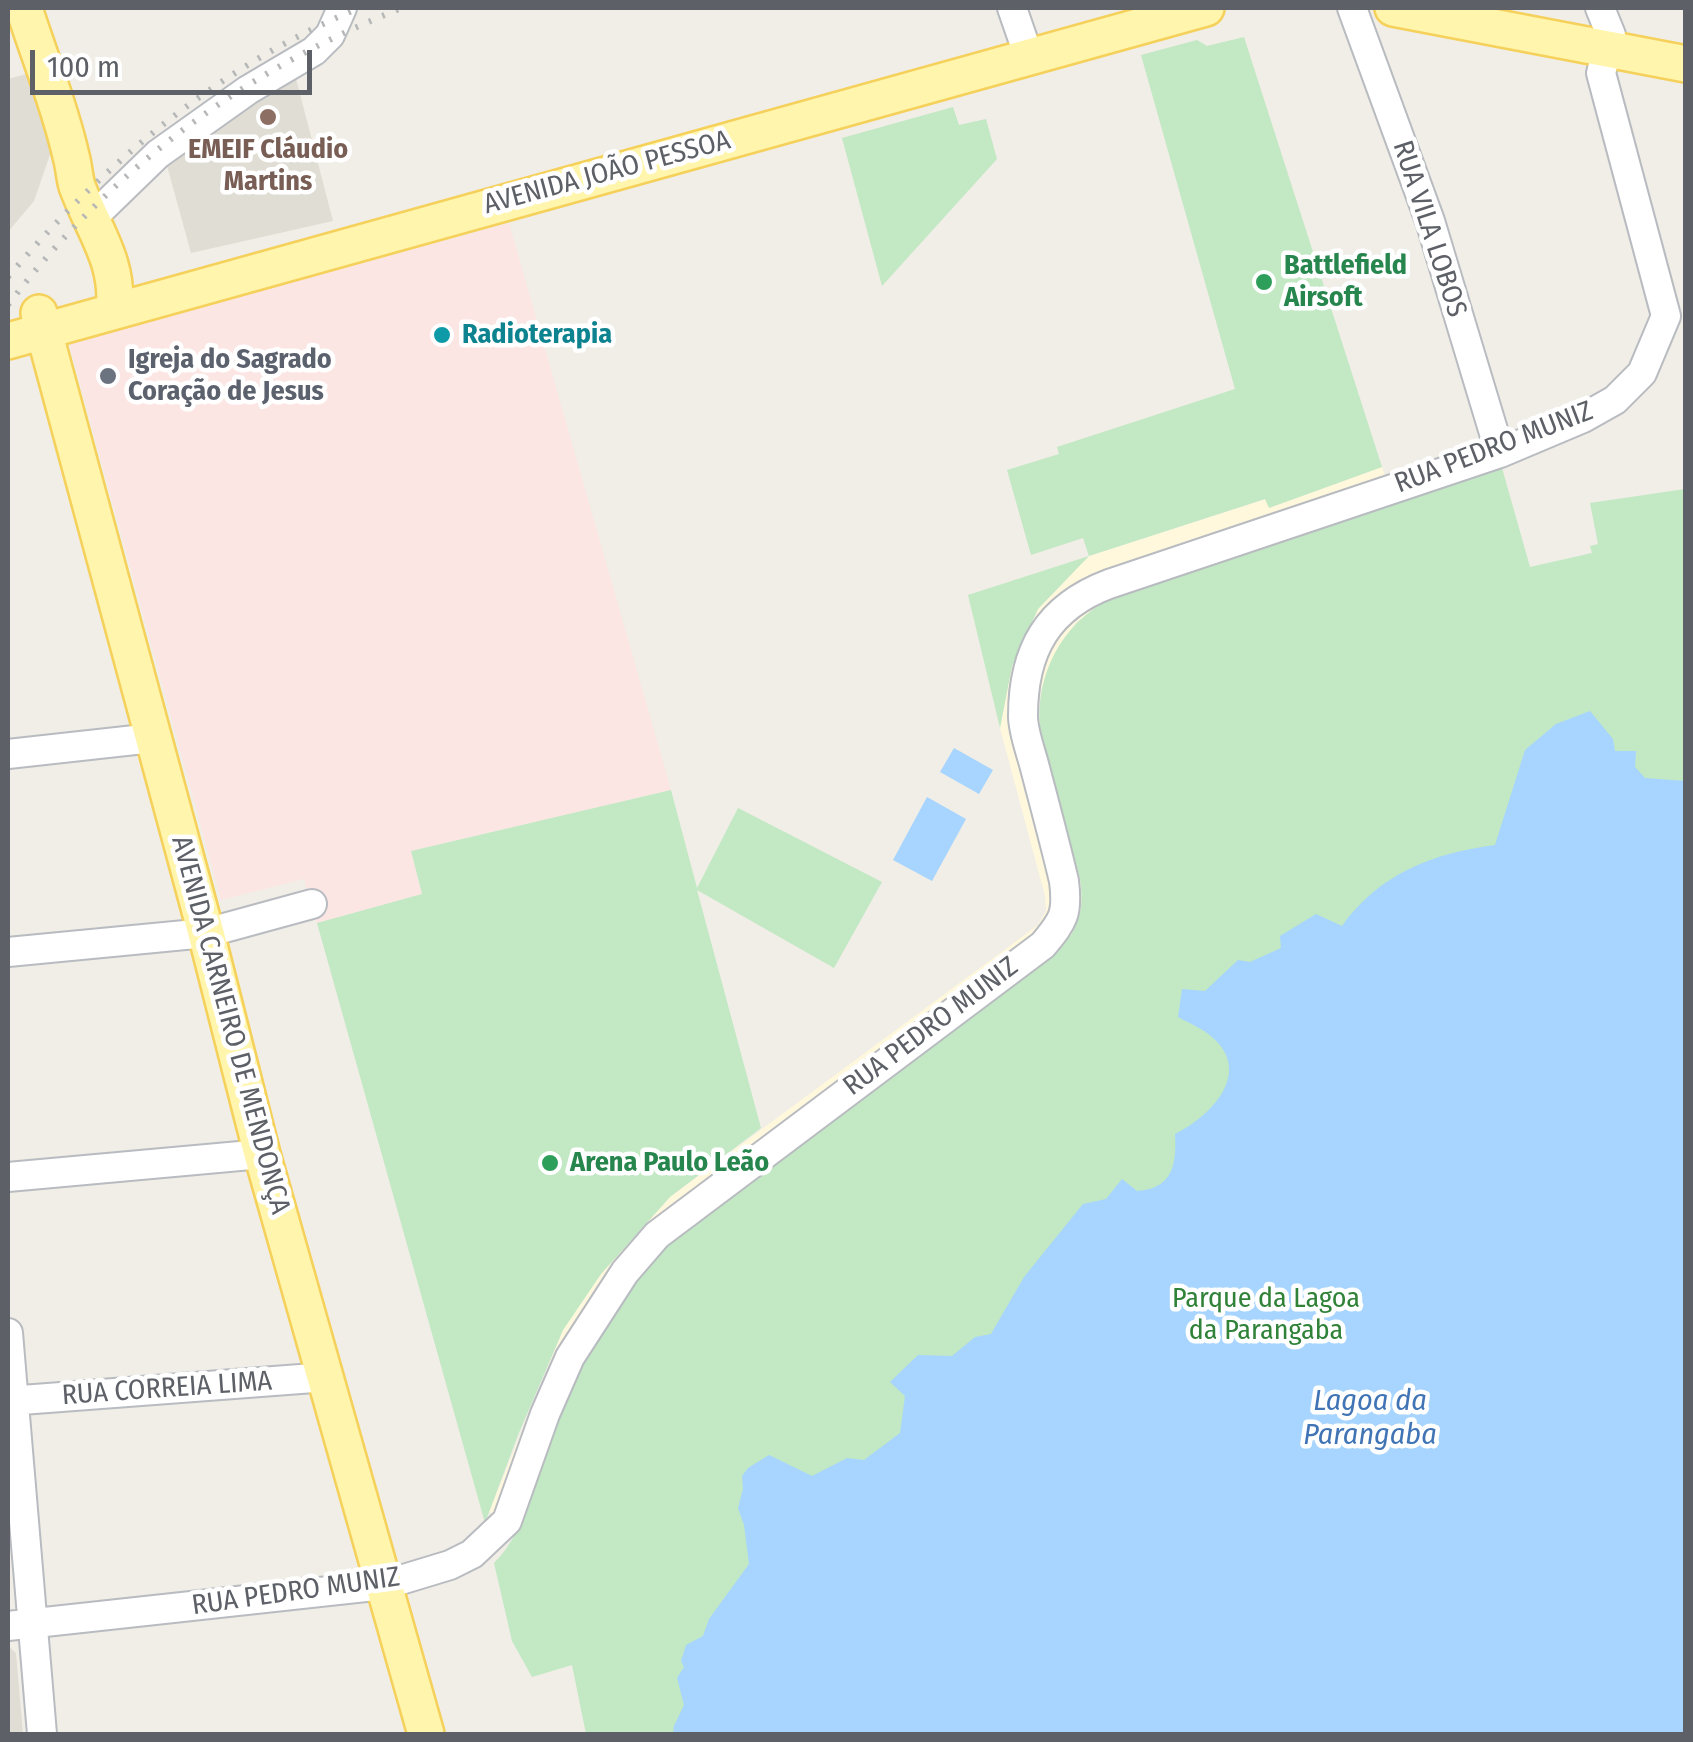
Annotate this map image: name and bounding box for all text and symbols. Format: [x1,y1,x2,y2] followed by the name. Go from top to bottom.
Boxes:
[35,30,318,92] scale bar
[47,49,120,85] text: 100 m
[257,106,279,128] marker: EMEIF Cláudio Martins
[480,124,734,222] street label: AVENIDA JOÃO PESSOA
[188,133,348,199] place label: EMEIF Cláudio Martins
[1385,137,1473,321] street label: RUA VILA LOBOS
[1284,249,1407,315] place label: Battlefield Airsoft
[1253,271,1275,293] marker: Battlefield Airsoft
[462,318,612,352] place label: Radioterapia
[431,324,453,346] marker: Radioterapia
[128,343,332,409] place label: Igreja do Sagrado Coração de Jesus
[97,365,119,387] marker: Igreja do Sagrado Coração de Jesus
[1390,395,1598,501] street label: RUA PEDRO MUNIZ
[163,832,297,1218] street label: AVENIDA CARNEIRO DE MENDONÇA
[837,950,1025,1104] street label: RUA PEDRO MUNIZ
[570,1146,769,1180] place label: Arena Paulo Leão
[539,1152,561,1174] marker: Arena Paulo Leão
[1172,1282,1360,1348] park label: Parque da Lagoa da Parangaba
[61,1365,273,1413] street label: RUA CORREIA LIMA
[1303,1384,1437,1454] water label: Lagoa da Parangaba
[190,1561,402,1623] street label: RUA PEDRO MUNIZ

